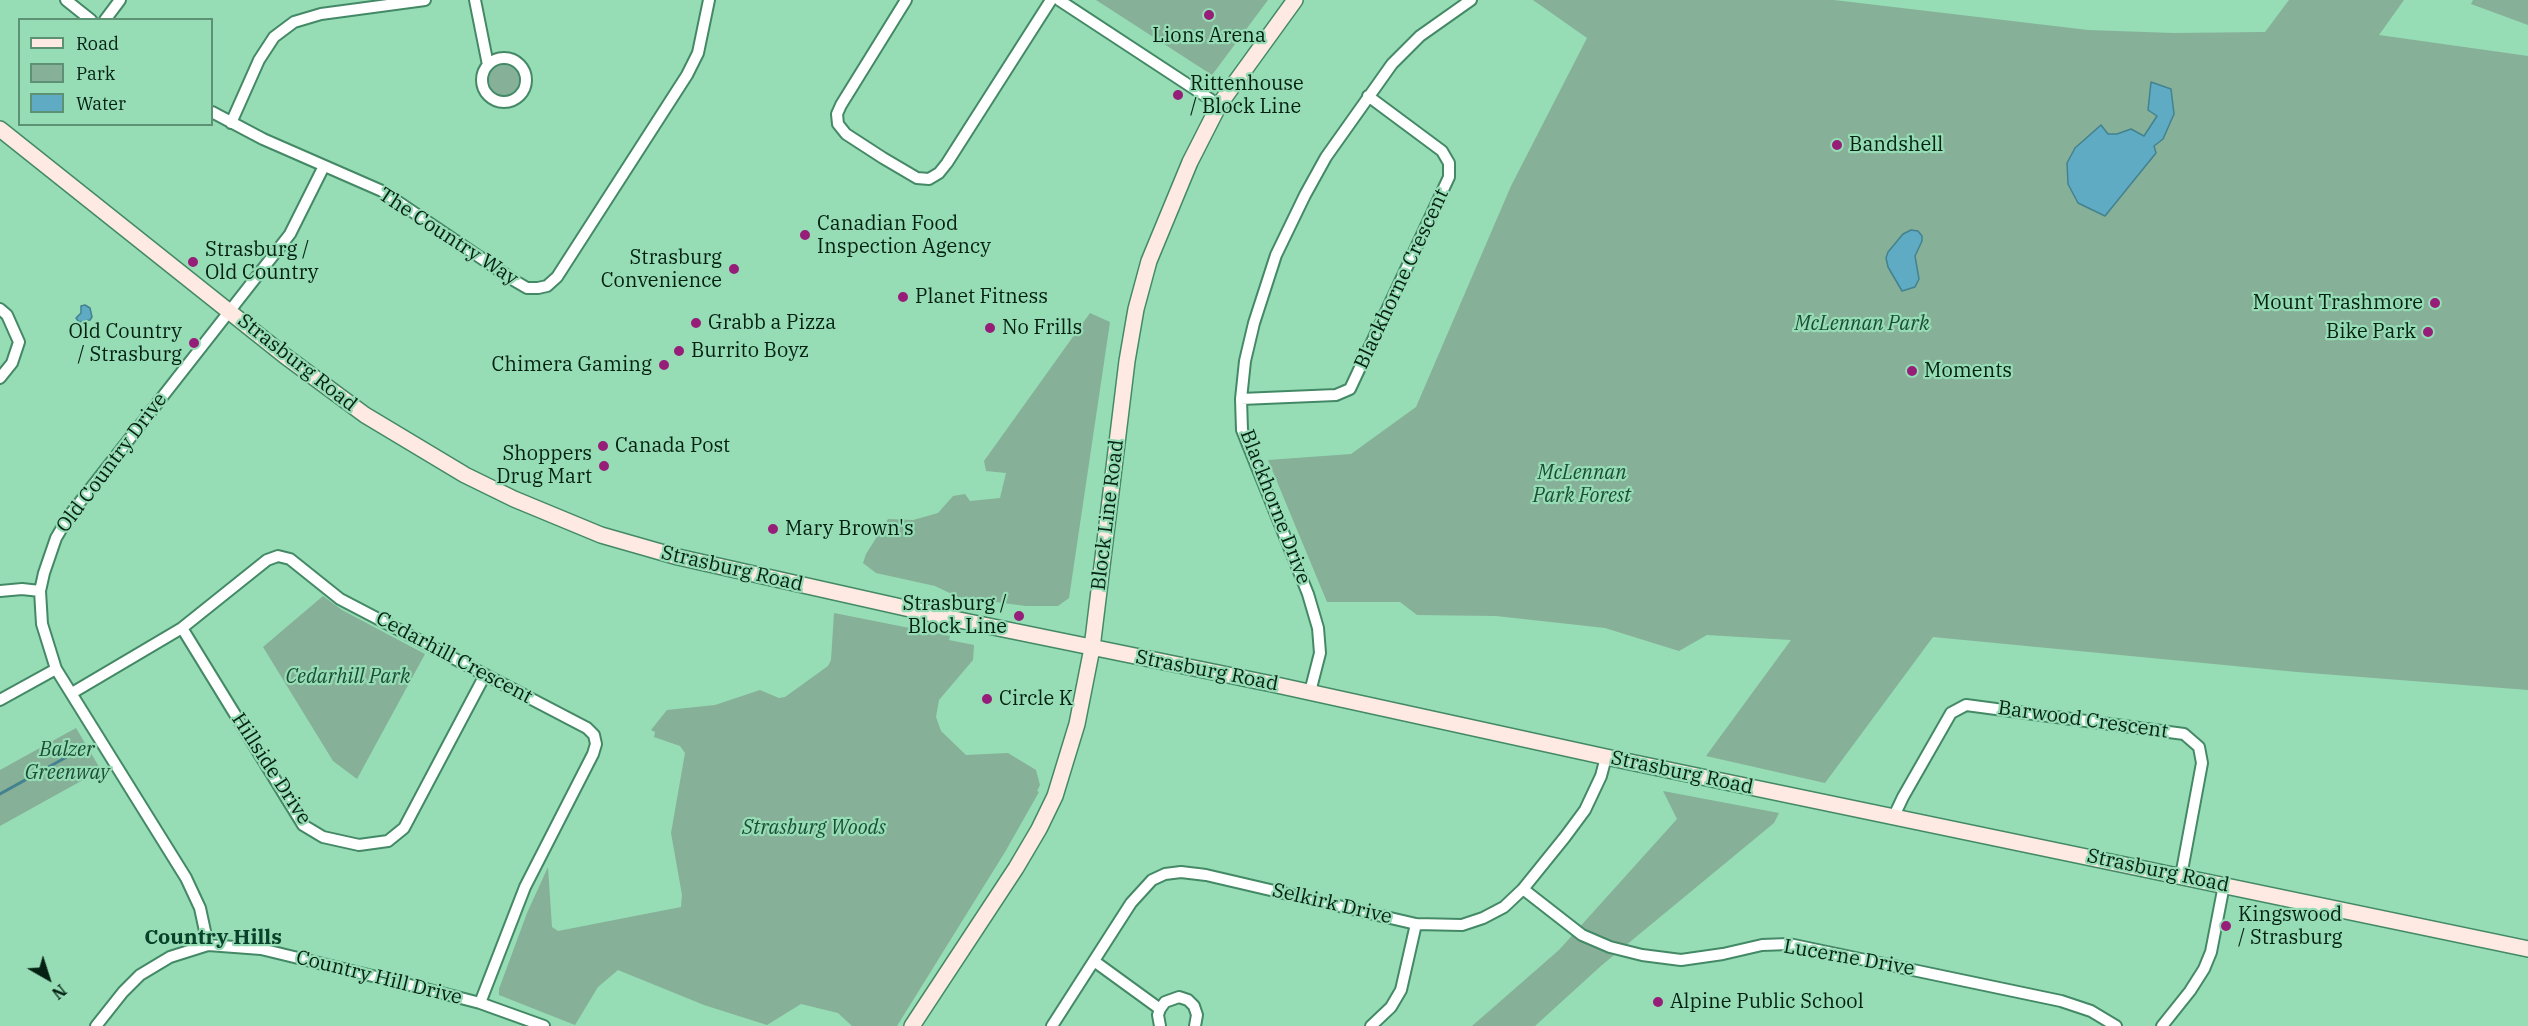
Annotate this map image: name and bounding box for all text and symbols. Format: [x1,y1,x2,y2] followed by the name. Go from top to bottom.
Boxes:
[1202,8,1216,22] marker: Lions Arena
[18,18,213,126] legend
[1152,24,1266,48] place label: Lions Arena
[76,32,119,55] text: Road
[76,62,115,85] text: Park
[1190,72,1304,119] place label: Rittenhouse / Block Line
[1171,88,1185,102] marker: Rittenhouse / Block Line
[76,92,126,115] text: Water
[1849,133,1943,157] place label: Bandshell
[1830,138,1844,152] marker: Bandshell
[374,183,522,291] street label: The Country Way
[1350,185,1454,373] street label: Blackhorne Crescent
[817,212,991,259] place label: Canadian Food Inspection Agency
[798,228,812,242] marker: Canadian Food Inspection Agency
[205,238,319,285] place label: Strasburg / Old Country
[601,246,722,293] place label: Strasburg Convenience
[186,255,200,269] marker: Strasburg / Old Country
[727,262,741,276] marker: Strasburg Convenience
[915,285,1048,309] place label: Planet Fitness
[896,290,910,304] marker: Planet Fitness
[2253,291,2423,315] place label: Mount Trashmore
[2428,296,2442,310] marker: Mount Trashmore
[233,309,361,417] street label: Strasburg Road
[708,311,836,335] place label: Grabb a Pizza
[1794,312,1930,336] park label: McLennan Park
[689,316,703,330] marker: Grabb a Pizza
[1002,316,1082,340] place label: No Frills
[68,320,182,367] place label: Old Country / Strasburg
[2326,320,2416,344] place label: Bike Park
[983,321,997,335] marker: No Frills
[2421,325,2435,339] marker: Bike Park
[187,336,201,350] marker: Old Country / Strasburg
[691,339,809,363] place label: Burrito Boyz
[672,344,686,358] marker: Burrito Boyz
[491,353,652,377] place label: Chimera Gaming
[657,358,671,372] marker: Chimera Gaming
[1924,359,2012,383] place label: Moments
[1905,364,1919,378] marker: Moments
[52,388,172,538] street label: Old Country Drive
[1234,426,1316,588] street label: Blackhorne Drive
[615,434,730,458] place label: Canada Post
[1087,438,1129,592] street label: Block Line Road
[596,439,610,453] marker: Canada Post
[496,442,592,489] place label: Shoppers Drug Mart
[597,459,611,473] marker: Shoppers Drug Mart
[1533,461,1631,508] park label: McLennan Park Forest
[785,517,914,541] place label: Mary Brown's
[766,522,780,536] marker: Mary Brown's
[659,541,805,597] street label: Strasburg Road
[903,592,1007,639] place label: Strasburg / Block Line
[372,607,536,709] street label: Cedarhill Crescent
[1012,609,1026,623] marker: Strasburg / Block Line
[1134,645,1280,697] street label: Strasburg Road
[285,665,411,689] park label: Cedarhill Park
[999,687,1073,711] place label: Circle K
[980,692,994,706] marker: Circle K
[1996,696,2170,744] street label: Barwood Crescent
[226,709,316,829] street label: Hillside Drive
[25,738,109,785] park label: Balzer Greenway
[1609,746,1755,800] street label: Strasburg Road
[742,816,886,840] park label: Strasburg Woods
[2085,844,2231,898] street label: Strasburg Road
[1270,879,1394,929] street label: Selkirk Drive
[2238,903,2342,950] place label: Kingswood / Strasburg
[2219,919,2233,933] marker: Kingswood / Strasburg
[144,925,282,951] district label: Country Hills
[1782,935,1916,981] street label: Lucerne Drive
[294,946,464,1010] street label: Country Hill Drive
[18,948,78,1008] north arrow
[48,980,71,1004] text: N
[1670,990,1864,1014] place label: Alpine Public School
[1651,995,1665,1009] marker: Alpine Public School

